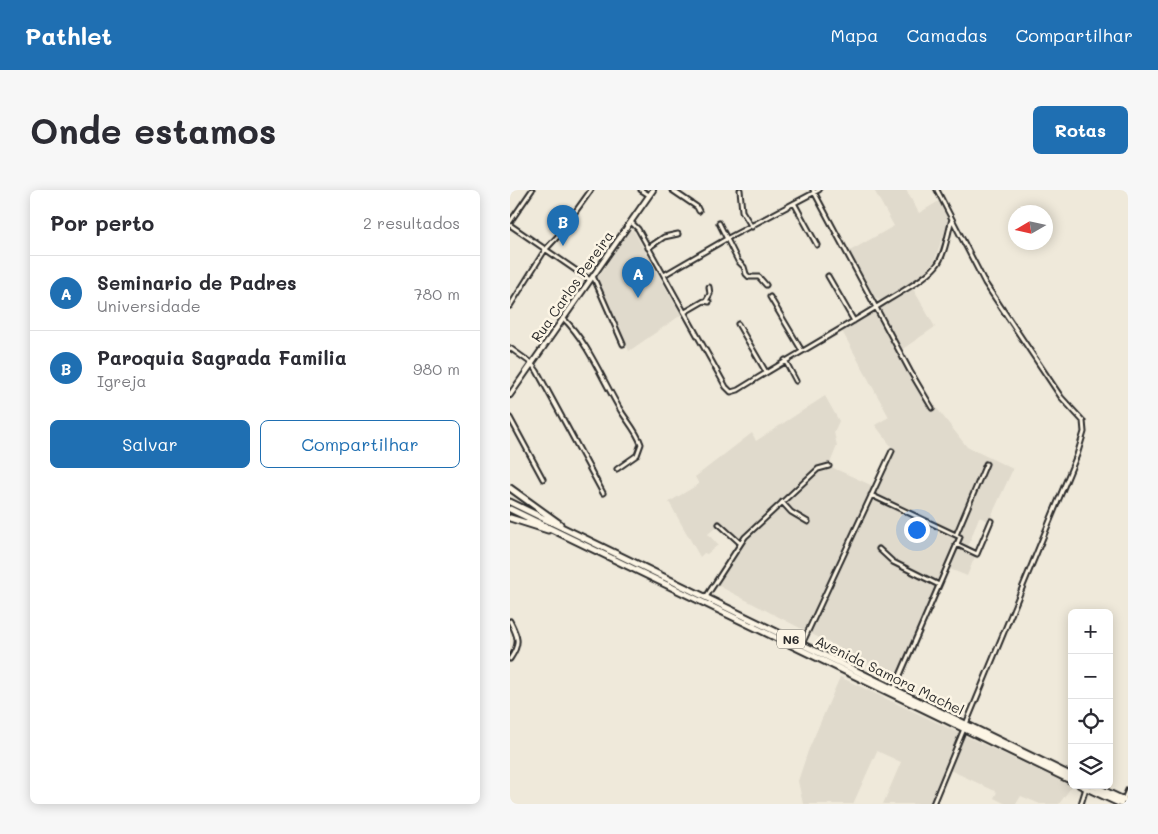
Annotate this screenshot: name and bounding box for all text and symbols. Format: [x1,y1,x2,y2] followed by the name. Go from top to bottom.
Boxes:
[25,20,112,51] text: Pathlet
[831,23,878,47] text: Mapa
[906,23,987,47] text: Camadas
[1015,23,1133,47] text: Compartilhar
[1033,106,1128,154] button: Rotas
[30,107,276,153] text: Onde estamos
[547,205,579,246] pin: B
[1008,205,1053,250] north arrow
[50,209,154,236] text: Por perto
[363,212,460,233] text: 2 resultados
[526,227,618,345] street label: Rua Carlos Pereira
[622,257,654,298] pin: A
[97,270,297,295] text: Seminario de Padres
[60,283,72,304] text: A
[414,283,460,304] text: 780 m
[97,295,201,316] text: Universidade
[97,345,347,370] text: Paroquia Sagrada Familia
[61,358,71,379] text: B
[413,358,460,379] text: 980 m
[97,370,147,391] text: Igreja
[50,420,250,468] button: Salvar
[260,420,460,468] button: Compartilhar
[904,517,930,543] your location
[1068,609,1113,789] map controls
[1068,609,1113,654] button: +
[777,629,805,648] road number: N6
[813,631,967,719] street label: Avenida Samora Machel
[1068,654,1113,699] button: −
[1068,699,1113,744] button: locate
[1068,744,1113,789] button: layers

